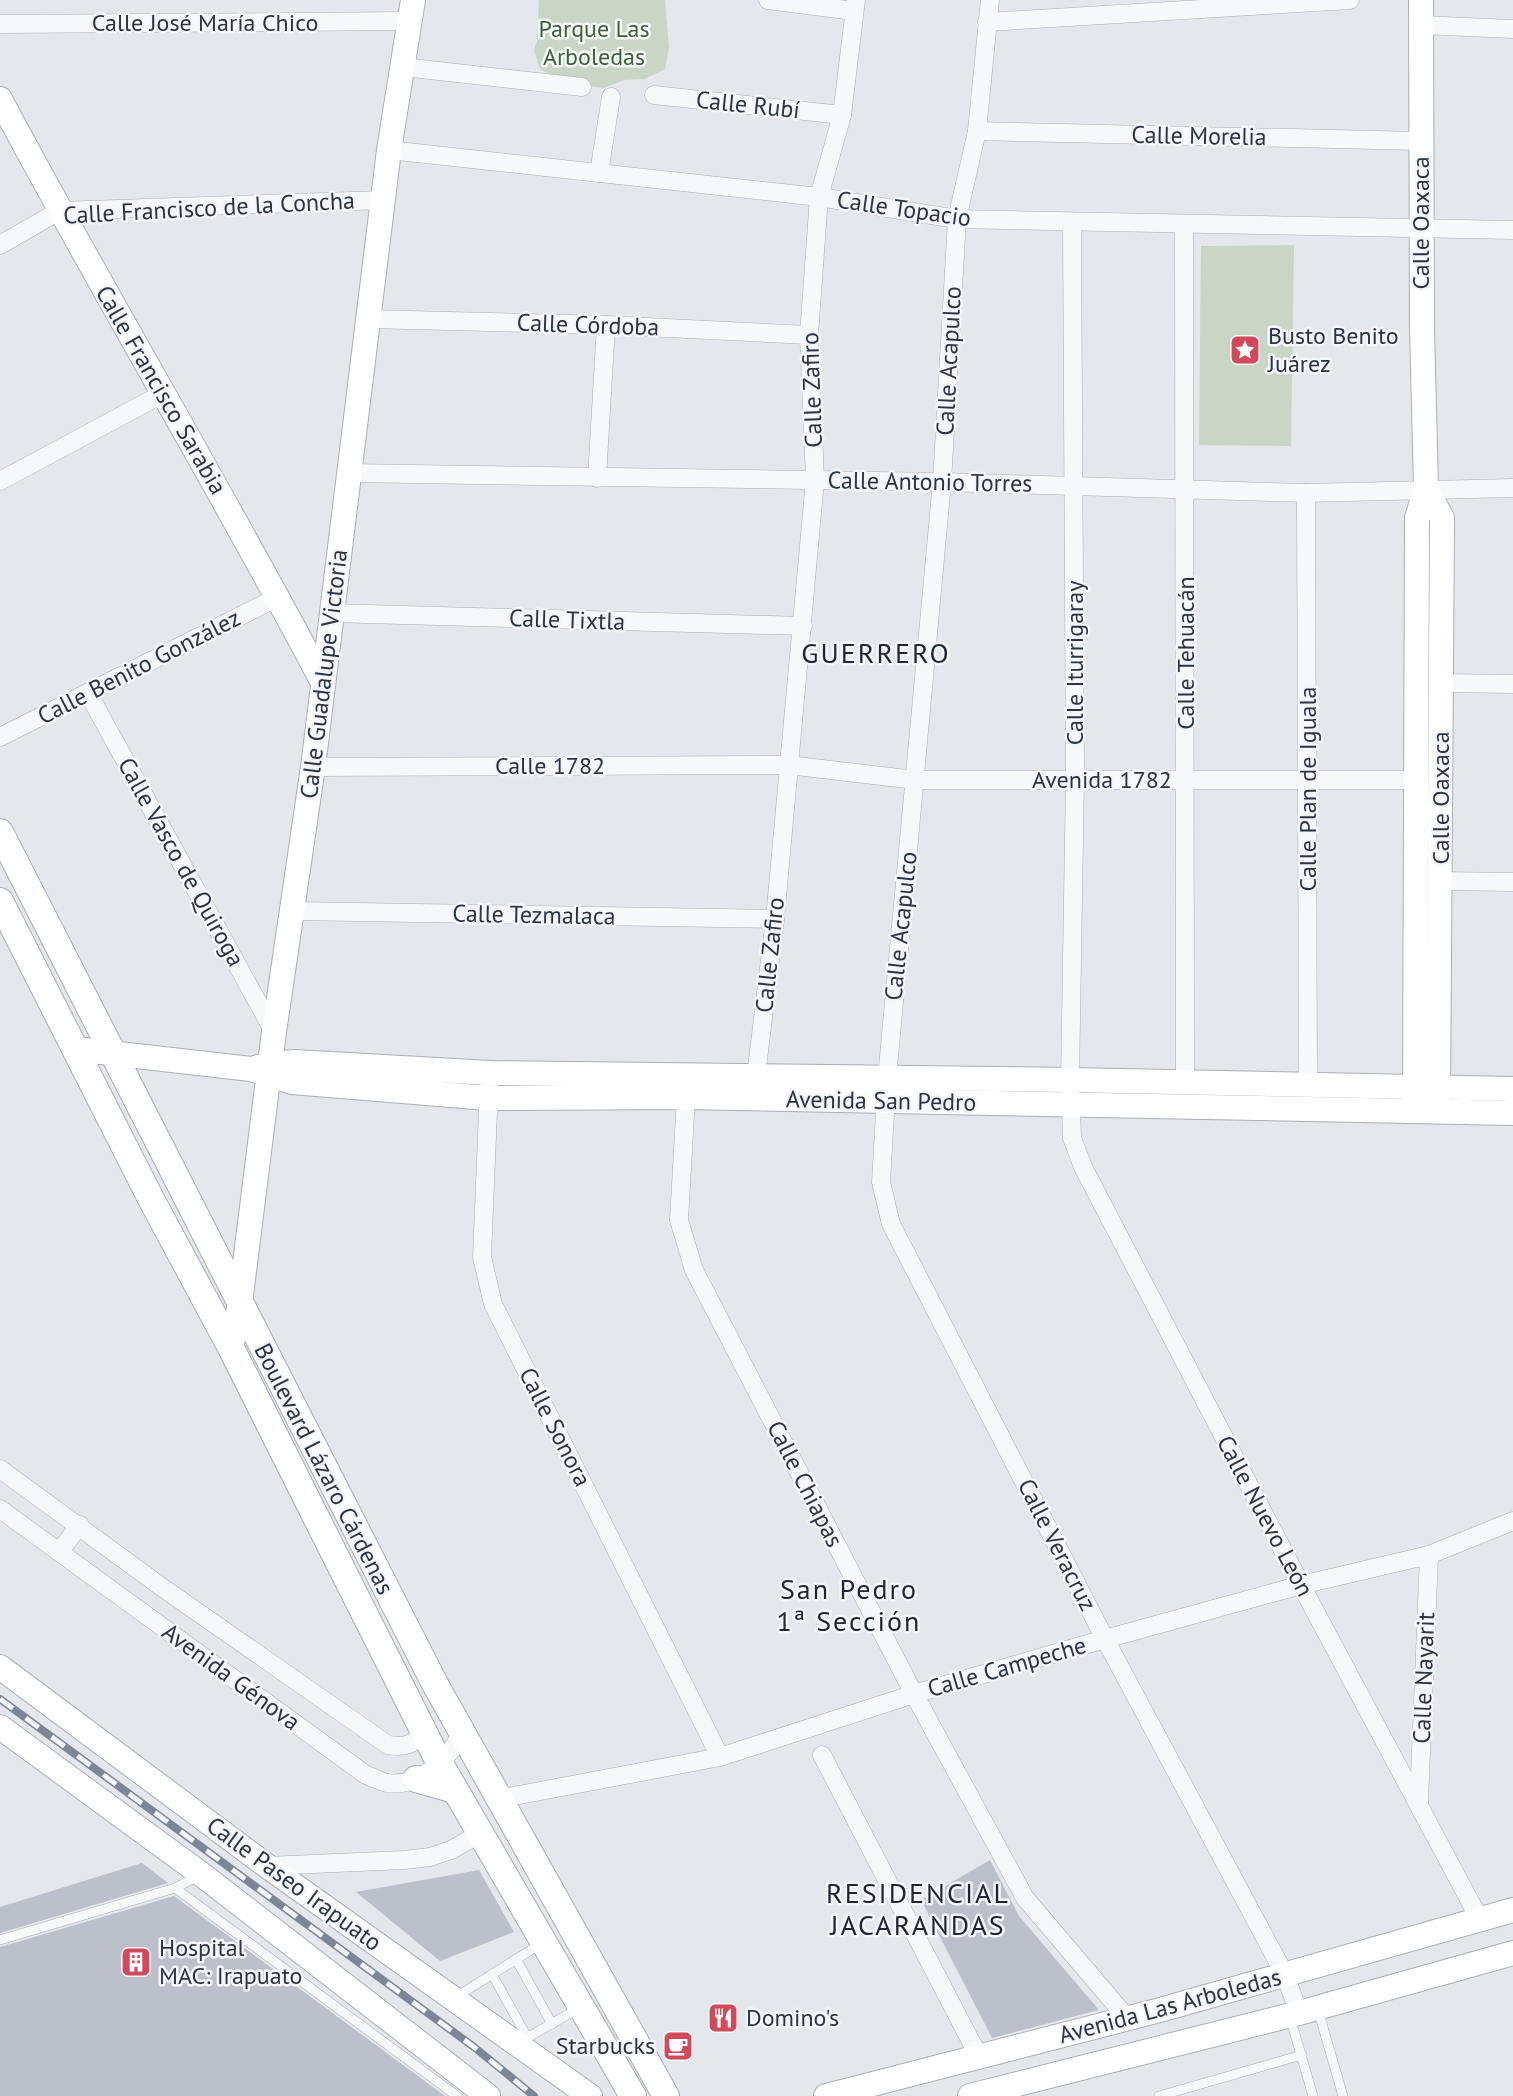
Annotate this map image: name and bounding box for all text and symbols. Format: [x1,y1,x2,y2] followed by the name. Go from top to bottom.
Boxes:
[92,7,318,38] street label: Calle José María Chico
[539,13,650,72] park label: Parque Las Arboledas
[695,84,801,125] street label: Calle Rubí
[1131,119,1267,152] street label: Calle Morelia
[1405,156,1436,290] street label: Calle Oaxaca
[62,184,356,231] street label: Calle Francisco de la Concha
[835,184,973,233] street label: Calle Topacio
[89,280,234,500] street label: Calle Francisco Sarabia
[929,285,968,436] street label: Calle Acapulco
[516,307,660,342] street label: Calle Córdoba
[1267,320,1399,379] place label: Busto Benito Juárez
[794,332,829,448] street label: Calle Zafiro
[1228,333,1262,367] place icon: Busto Benito Juárez
[827,464,1033,499] street label: Calle Antonio Torres
[293,547,354,800] street label: Calle Guadalupe Victoria
[1170,576,1201,730] street label: Calle Tehuacán
[1059,581,1090,745] street label: Calle Iturrigaray
[32,602,245,731] street label: Calle Benito González
[508,602,626,637] street label: Calle Tixtla
[801,634,951,671] district label: GUERRERO
[1292,687,1323,891] street label: Calle Plan de Iguala
[1425,731,1456,865] street label: Calle Oaxaca
[495,750,605,781] street label: Calle 1782
[111,752,252,972] street label: Calle Vasco de Quiroga
[1032,764,1172,795] street label: Avenida 1782
[877,850,924,1002] street label: Calle Acapulco
[748,896,791,1014] street label: Calle Zafiro
[452,898,616,931] street label: Calle Tezmalaca
[786,1083,976,1118] street label: Avenida San Pedro
[248,1338,401,1600] street label: Boulevard Lázaro Cárdenas
[512,1362,599,1491] street label: Calle Sonora
[760,1415,851,1552] street label: Calle Chiapas
[1210,1430,1321,1602] street label: Calle Nuevo León
[1011,1473,1104,1616] street label: Calle Veracruz
[777,1570,921,1639] district label: San Pedro 1ª Sección
[1406,1612,1441,1744] street label: Calle Nayarit
[156,1616,307,1737] street label: Avenida Génova
[924,1629,1090,1704] street label: Calle Campeche
[201,1810,388,1958] street label: Calle Paseo Irapuato
[826,1874,1010,1943] district label: RESIDENCIAL JACARANDAS
[159,1932,302,1991] place label: Hospital MAC: Irapuato
[119,1945,153,1979] building icon: Hospital MAC: Irapuato
[1055,1961,1285,2050] street label: Avenida Las Arboledas
[706,2001,740,2035] restaurant icon: Domino's
[746,2002,839,2033] place label: Domino's
[661,2029,695,2063] cafe icon: Starbucks
[556,2030,655,2061] place label: Starbucks

